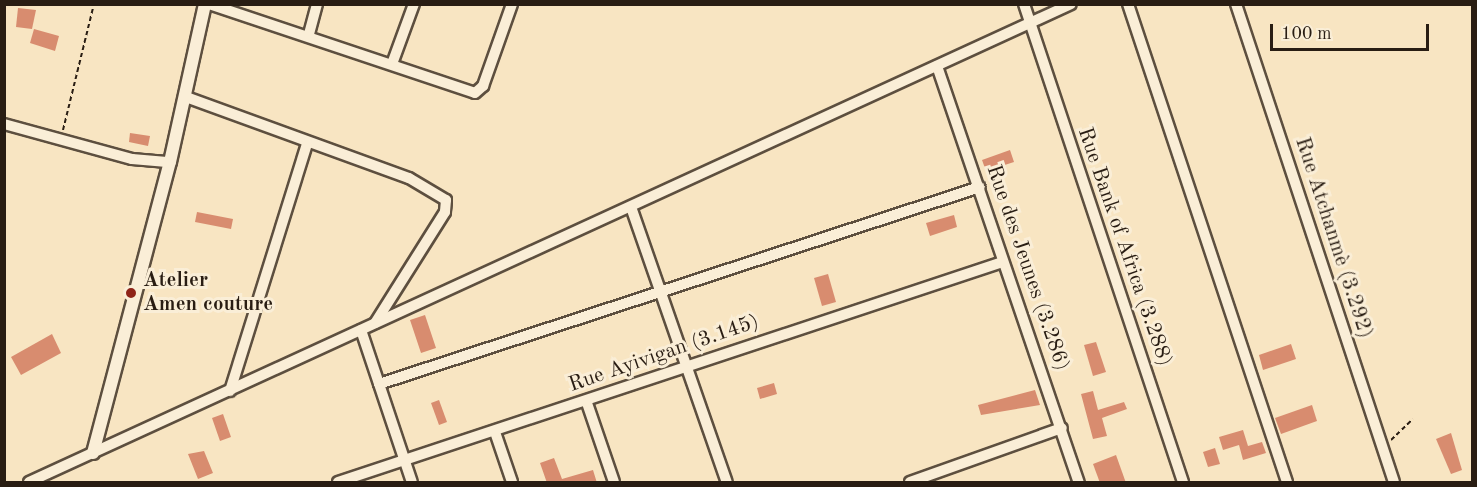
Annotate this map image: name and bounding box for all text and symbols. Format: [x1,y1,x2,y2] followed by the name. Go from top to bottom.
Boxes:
[1273,12,1432,50] scale bar
[1281,25,1332,43] text: 100 m
[1071,124,1177,370] street label: Rue Bank of Africa (3.288)
[1289,134,1377,342] street label: Rue Atchanmè (3.292)
[980,162,1074,374] street label: Rue des Jeunes (3.286)
[143,268,273,318] place label: Atelier Amen couture
[124,286,138,300] marker: Atelier Amen couture
[566,310,762,398] street label: Rue Ayivigan (3.145)

